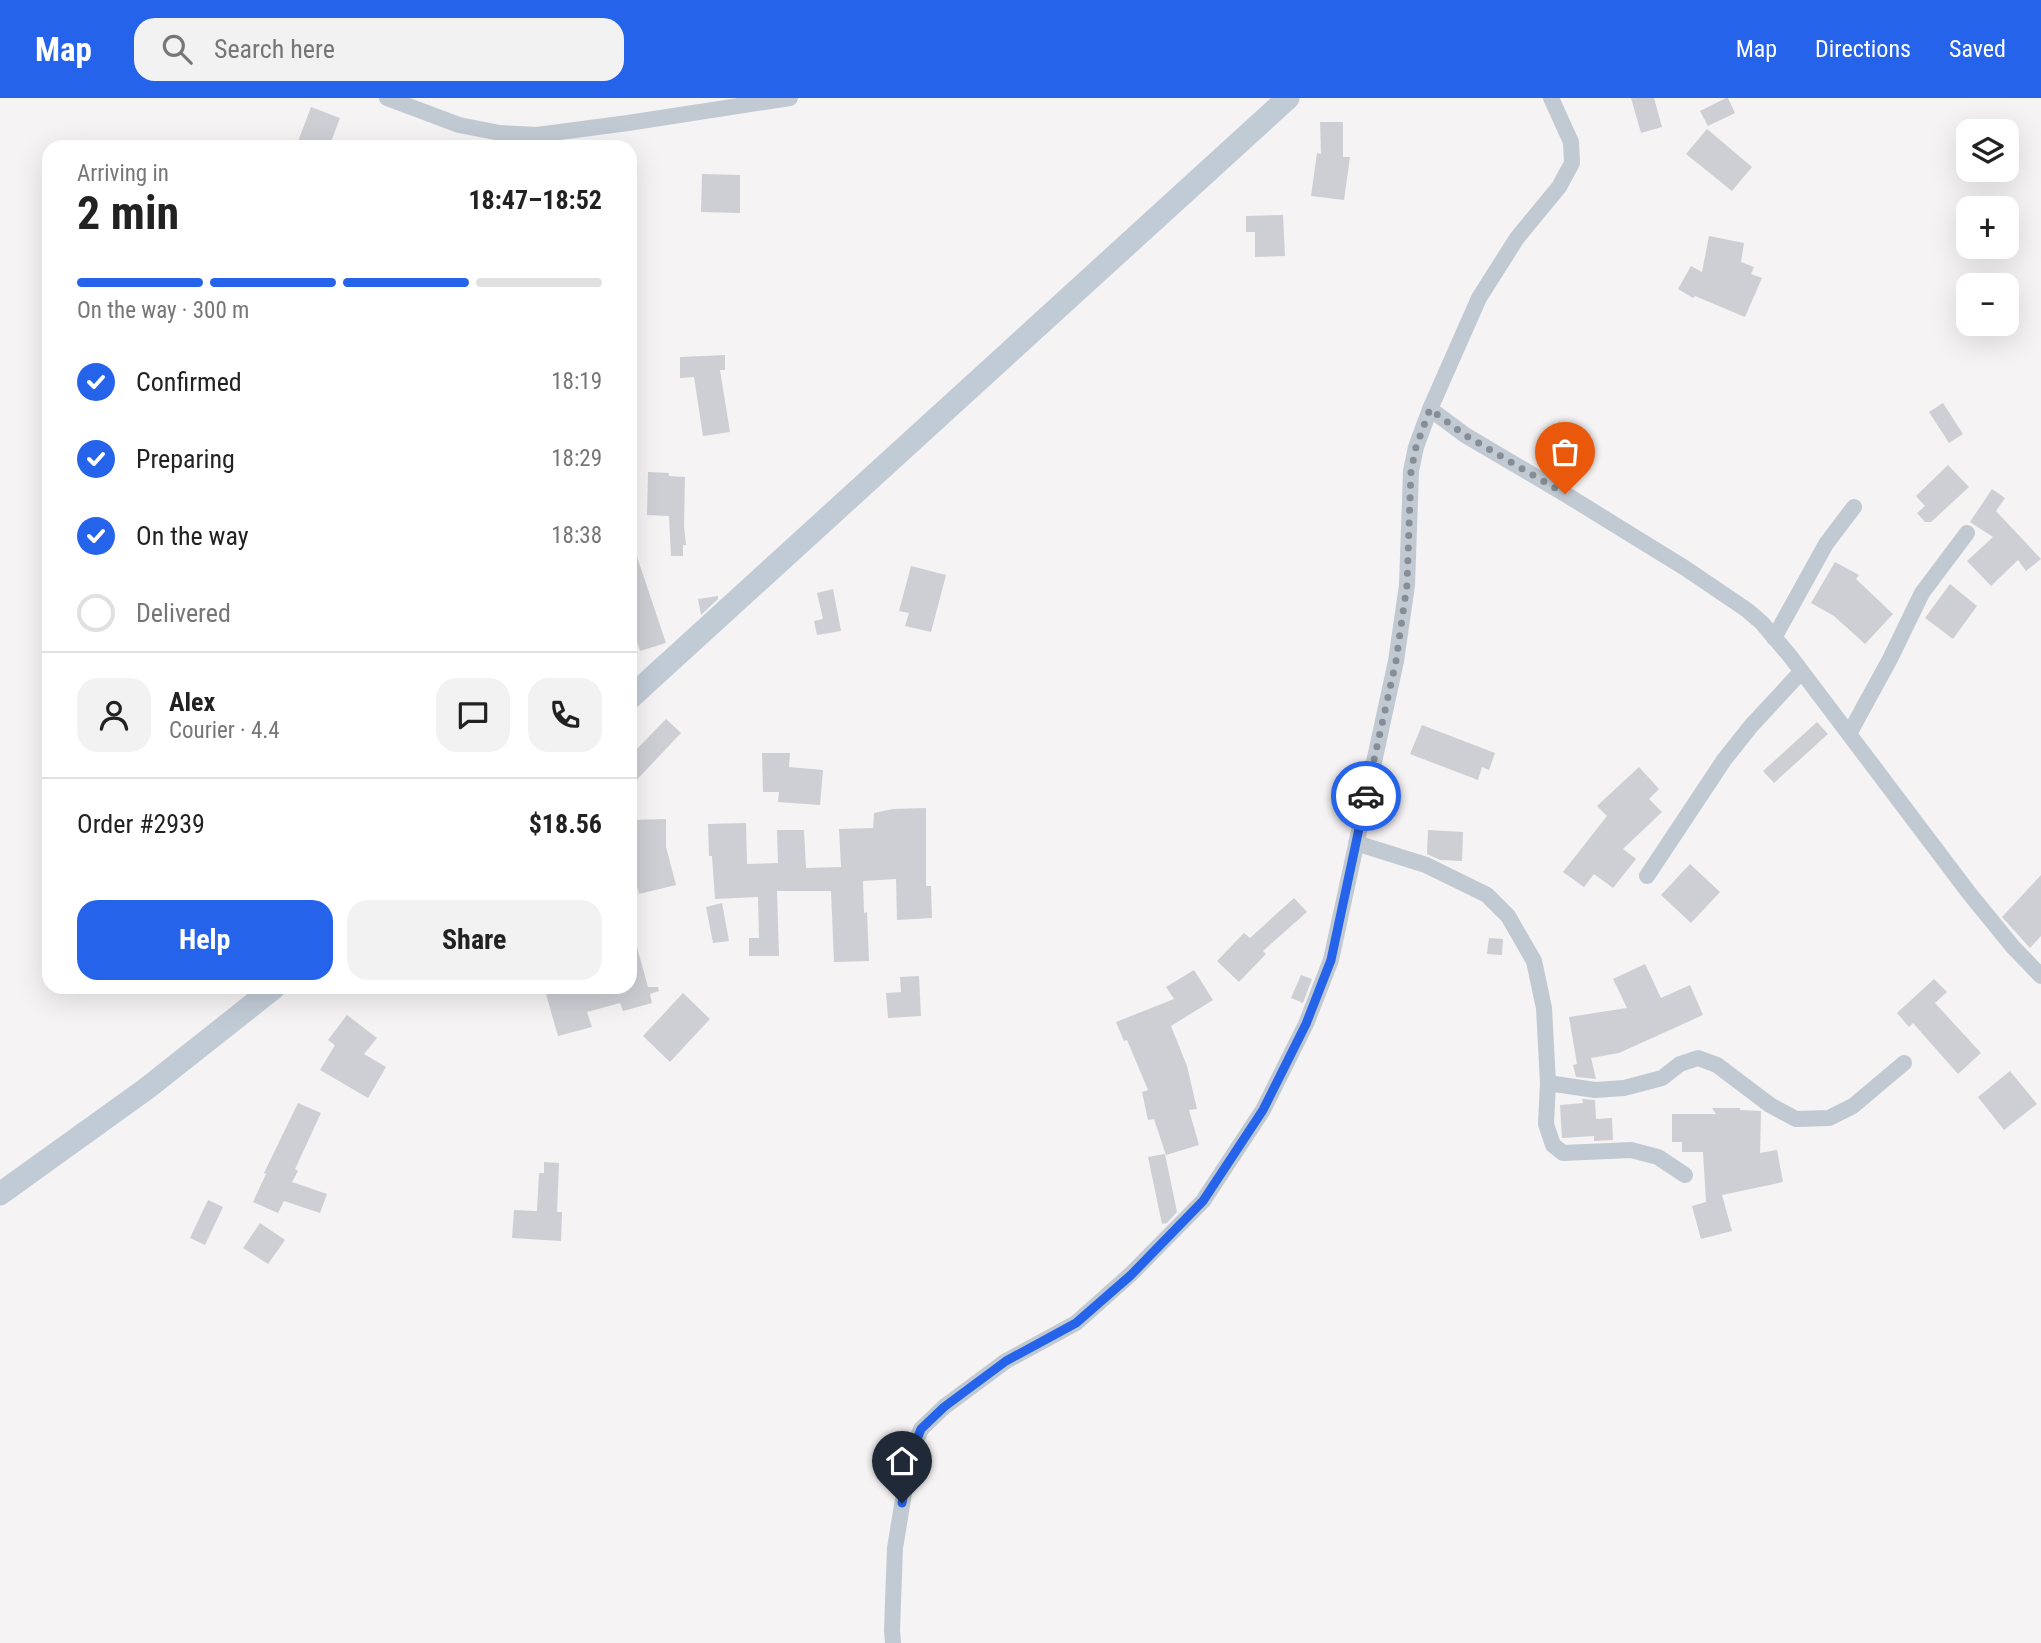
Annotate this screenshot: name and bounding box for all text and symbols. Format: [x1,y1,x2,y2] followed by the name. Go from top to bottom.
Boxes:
[134,18,624,81] search box
[35,30,92,69] text: Map
[158,30,196,68] icon: search
[214,34,335,64] text: Search here
[1736,35,1777,63] text: Map
[1815,35,1911,63] text: Directions
[1949,35,2006,63] text: Saved
[1956,119,2019,336] map controls
[1956,119,2019,182] button: layers
[77,160,169,187] text: Arriving in
[468,185,602,215] text: 18:47–18:52
[77,186,179,240] text: 2 min
[1956,196,2019,259] button: +
[1956,273,2019,336] button: −
[77,297,249,324] text: On the way · 300 m
[77,363,115,401] icon: check
[136,367,242,397] text: Confirmed
[551,368,602,395] text: 18:19
[1535,422,1595,494] pin
[1546,433,1584,471] icon: bag
[77,440,115,478] icon: check
[136,444,235,474] text: Preparing
[551,445,602,472] text: 18:29
[77,517,115,555] icon: check
[136,521,249,551] text: On the way
[551,522,602,549] text: 18:38
[136,598,231,628] text: Delivered
[77,678,151,752] button: person
[436,678,510,752] button: chat
[528,678,602,752] button: phone
[169,687,215,717] text: Alex
[169,717,280,744] text: Courier · 4.4
[1331,761,1401,831] courier
[1347,777,1385,815] icon: car
[77,809,205,839] text: Order #2939
[529,809,602,839] text: $18.56
[77,900,333,980] button: Help
[347,900,602,980] button: Share
[872,1431,932,1503] pin
[883,1442,921,1480] icon: home

